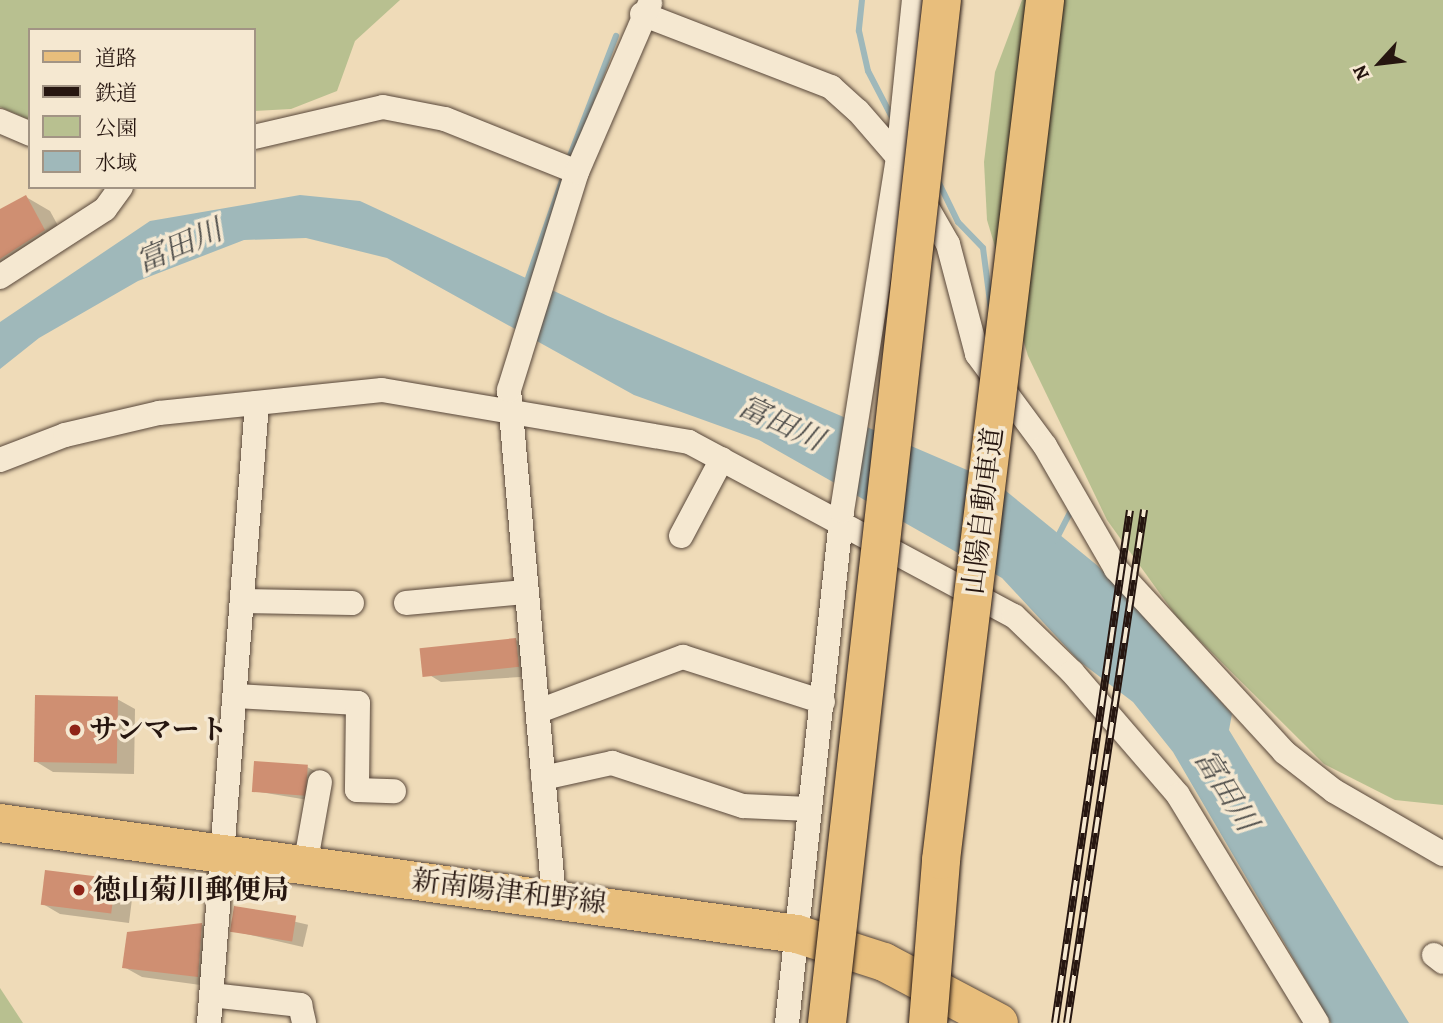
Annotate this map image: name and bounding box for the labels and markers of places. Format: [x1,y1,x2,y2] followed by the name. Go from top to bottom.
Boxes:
[89,713,229,747] place label: サンマート
[67,722,83,738] marker: サンマート
[93,873,289,907] place label: 徳山菊川郵便局
[71,882,87,898] marker: 徳山菊川郵便局

